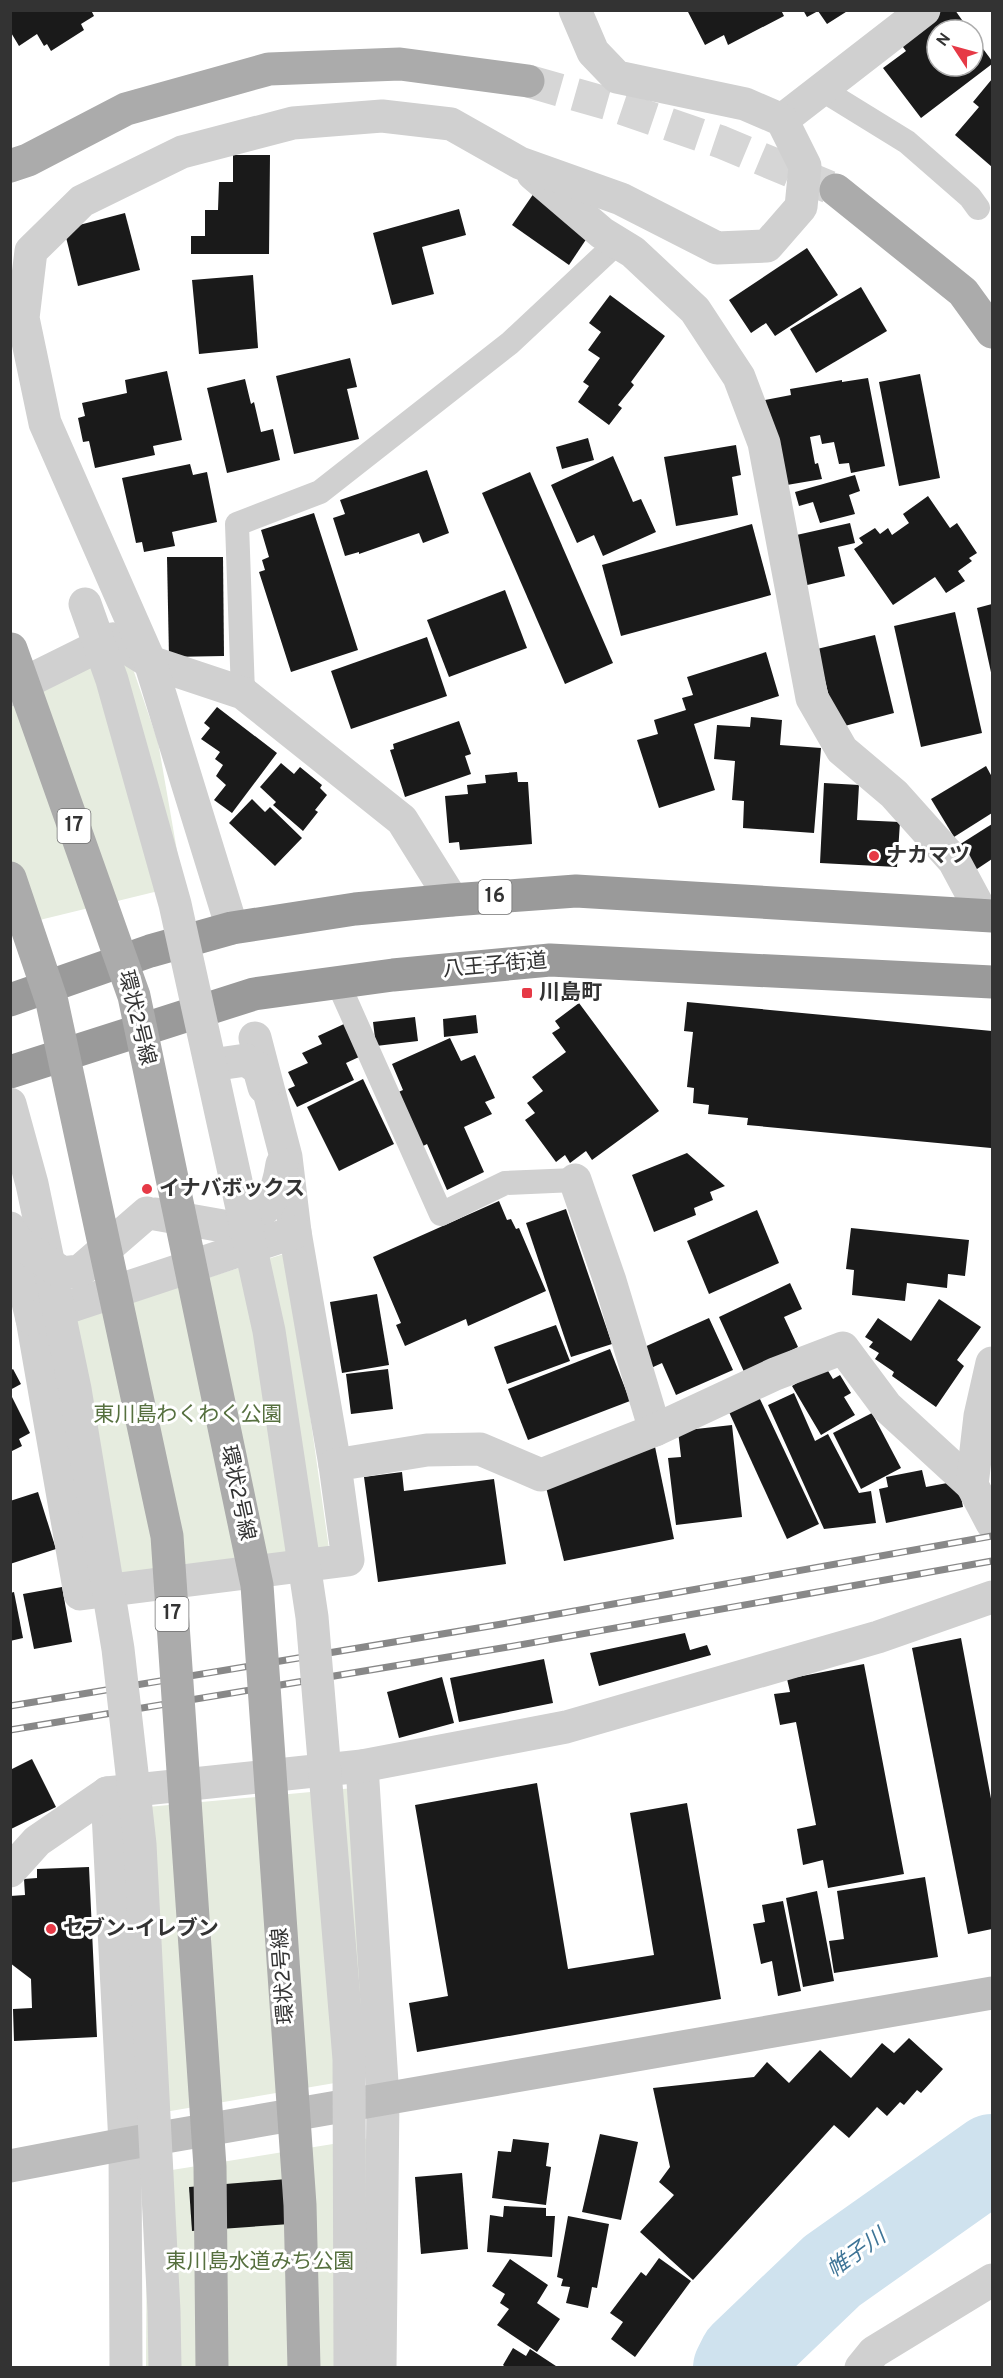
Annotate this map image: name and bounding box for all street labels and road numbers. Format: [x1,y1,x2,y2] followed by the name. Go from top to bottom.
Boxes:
[58,809,90,843] road number: 17
[478,880,512,914] road number: 16
[442,948,548,984] street label: 八王子街道
[111,968,161,1068] street label: 環状2号線
[214,1443,260,1543] street label: 環状2号線
[156,1597,188,1631] road number: 17
[267,1927,301,2025] street label: 環状2号線

